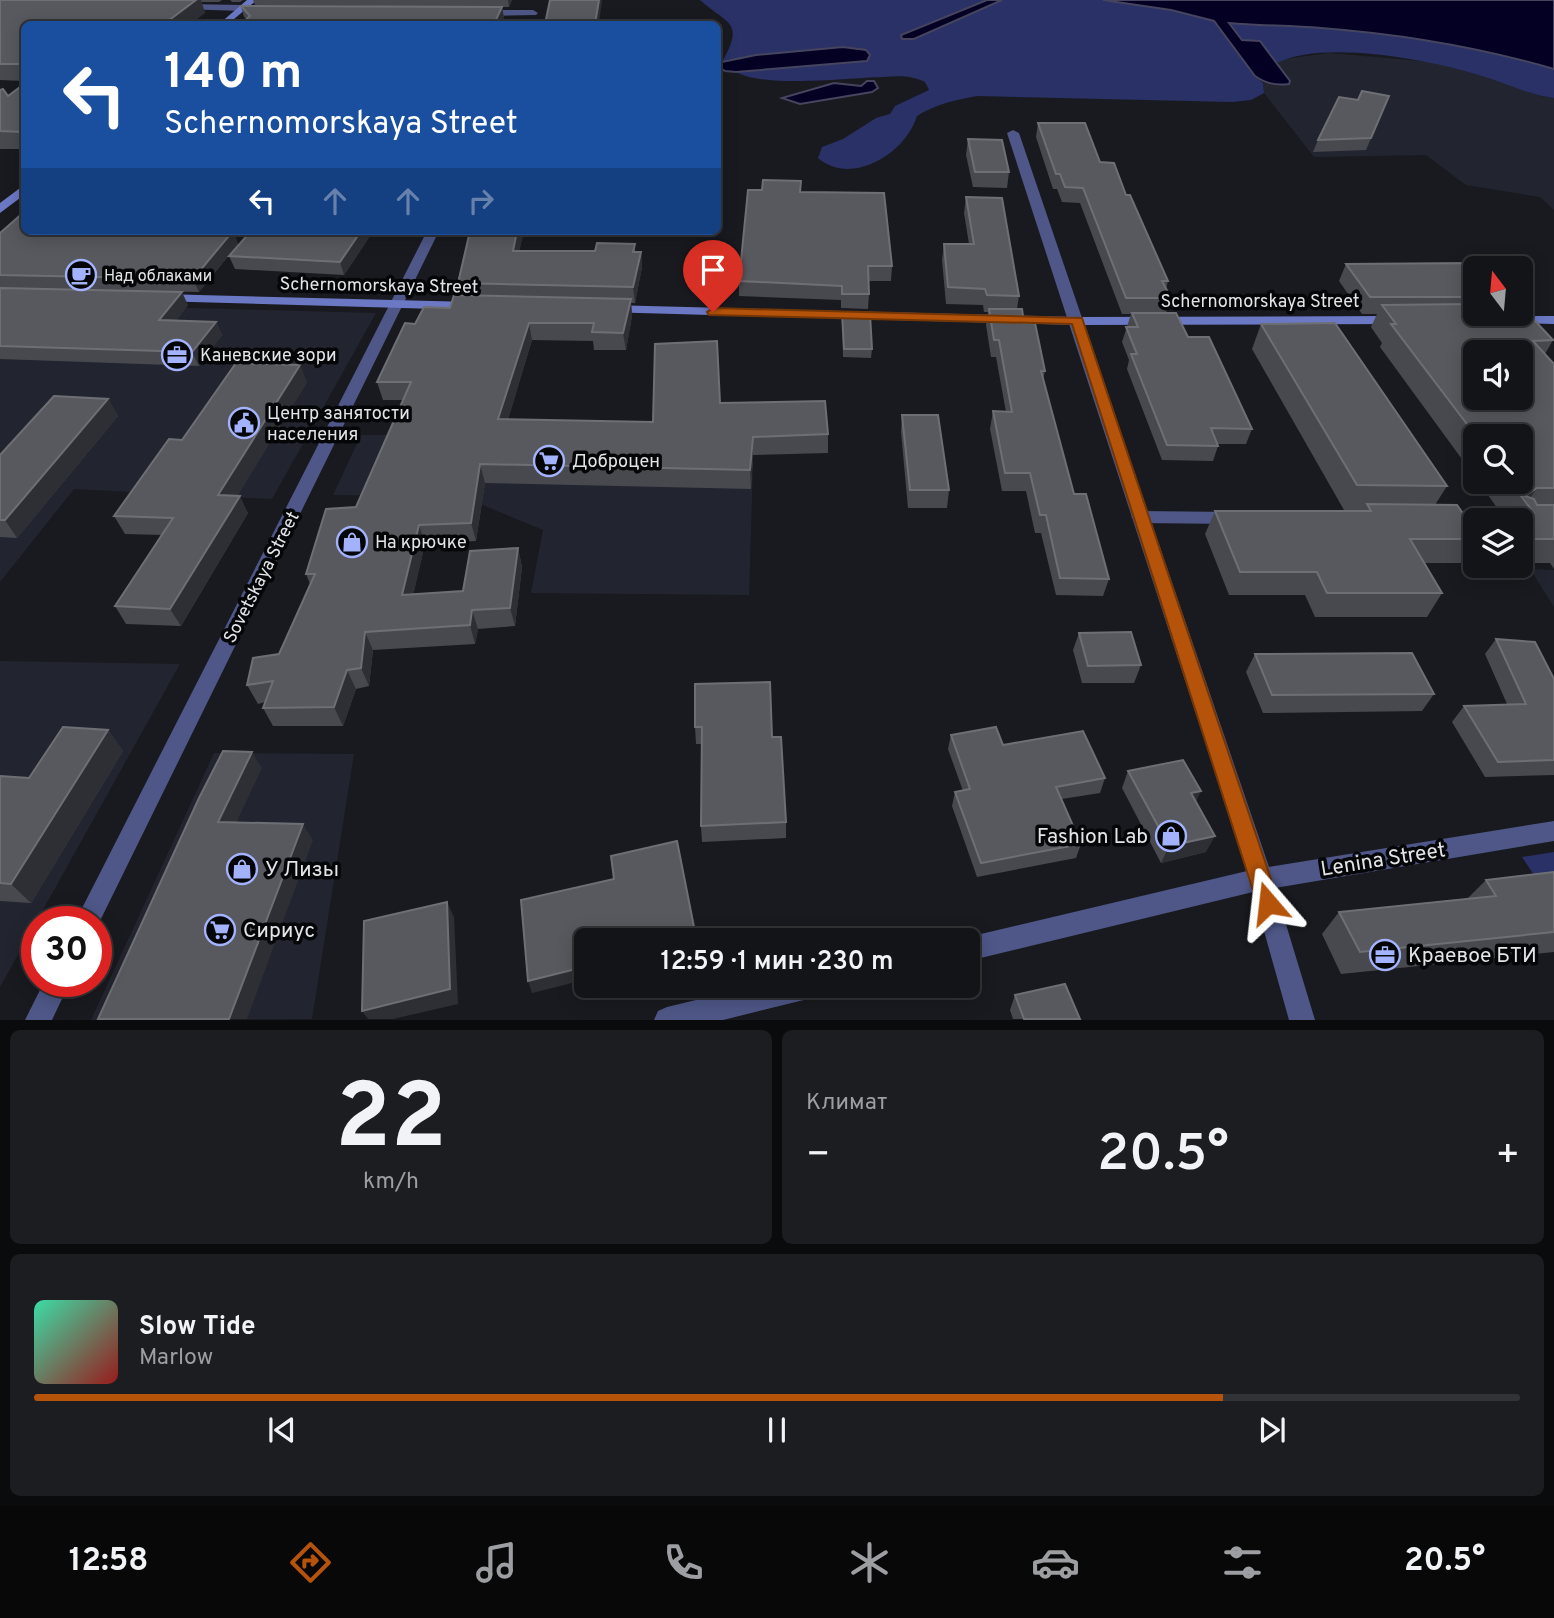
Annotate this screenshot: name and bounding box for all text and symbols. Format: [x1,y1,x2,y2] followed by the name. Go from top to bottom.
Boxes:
[164,44,303,106] text: 140 m
[49,49,140,140] icon: left
[164,105,518,145] text: Sсhernomorskaya Street
[243,182,281,220] icon: left
[316,182,354,220] icon: ahead
[389,182,427,220] icon: ahead
[462,182,500,220] icon: right
[683,240,743,312] pin
[694,251,732,289] icon: arrive
[1463,256,1533,326] north arrow
[1463,256,1533,578] map controls
[64,258,98,292] cafe icon: Над облаками
[104,267,212,287] place label: Над облаками
[279,273,479,300] street label: Sсhernomorskaya Street
[1160,291,1360,314] street label: Sсhernomorskaya Street
[160,338,194,372] office icon: Каневские зори
[1463,340,1533,410] button: sound
[200,345,337,368] place label: Каневские зори
[267,403,410,447] place label: Центр занятости населения
[227,406,261,440] public building icon: Центр занятости населения
[1463,424,1533,494] button: search
[532,444,566,478] supermarket icon: Доброцен
[572,451,660,474] place label: Доброцен
[219,508,306,648] street label: Sovetskaya Street
[1463,508,1533,578] button: layers
[335,525,369,559] shop icon: На крючке
[375,532,467,555] place label: На крючке
[1154,819,1188,853] shop icon: Fashion Lab
[1037,824,1148,851] place label: Fashion Lab
[1319,837,1448,884] street label: Lenina Street
[225,852,259,886] shop icon: У Лизы
[265,857,339,884] place label: У Лизы
[1231,866,1305,940] position arrow
[21,906,112,997] speed limit sign: 30
[203,913,237,947] supermarket icon: Сириус
[243,918,315,945] place label: Сириус
[1368,938,1402,972] office icon: Краевое БТИ
[1408,943,1537,970] place label: Краевое БТИ
[661,946,893,979] text: 12:59 · 1 мин · 230 m
[335,1065,447,1180] text: 22
[806,1089,887,1118] text: Климат
[1097,1123,1229,1189] text: 20.5°
[806,1132,831,1181] text: −
[1495,1132,1520,1181] text: +
[363,1168,419,1197] text: km/h
[139,1311,256,1344] text: Slow Tide
[139,1344,213,1373] text: Marlow
[263,1411,301,1449] icon: previous
[758,1411,796,1449] icon: pause
[1253,1411,1291,1449] icon: next
[286,1538,335,1587] icon: directions
[472,1538,521,1587] icon: music
[659,1538,708,1587] icon: phone
[845,1538,894,1587] icon: climate
[1031,1538,1080,1587] icon: car
[1218,1538,1267,1587] icon: filters
[69,1542,149,1582] text: 12:58
[1404,1542,1485,1582] text: 20.5°

